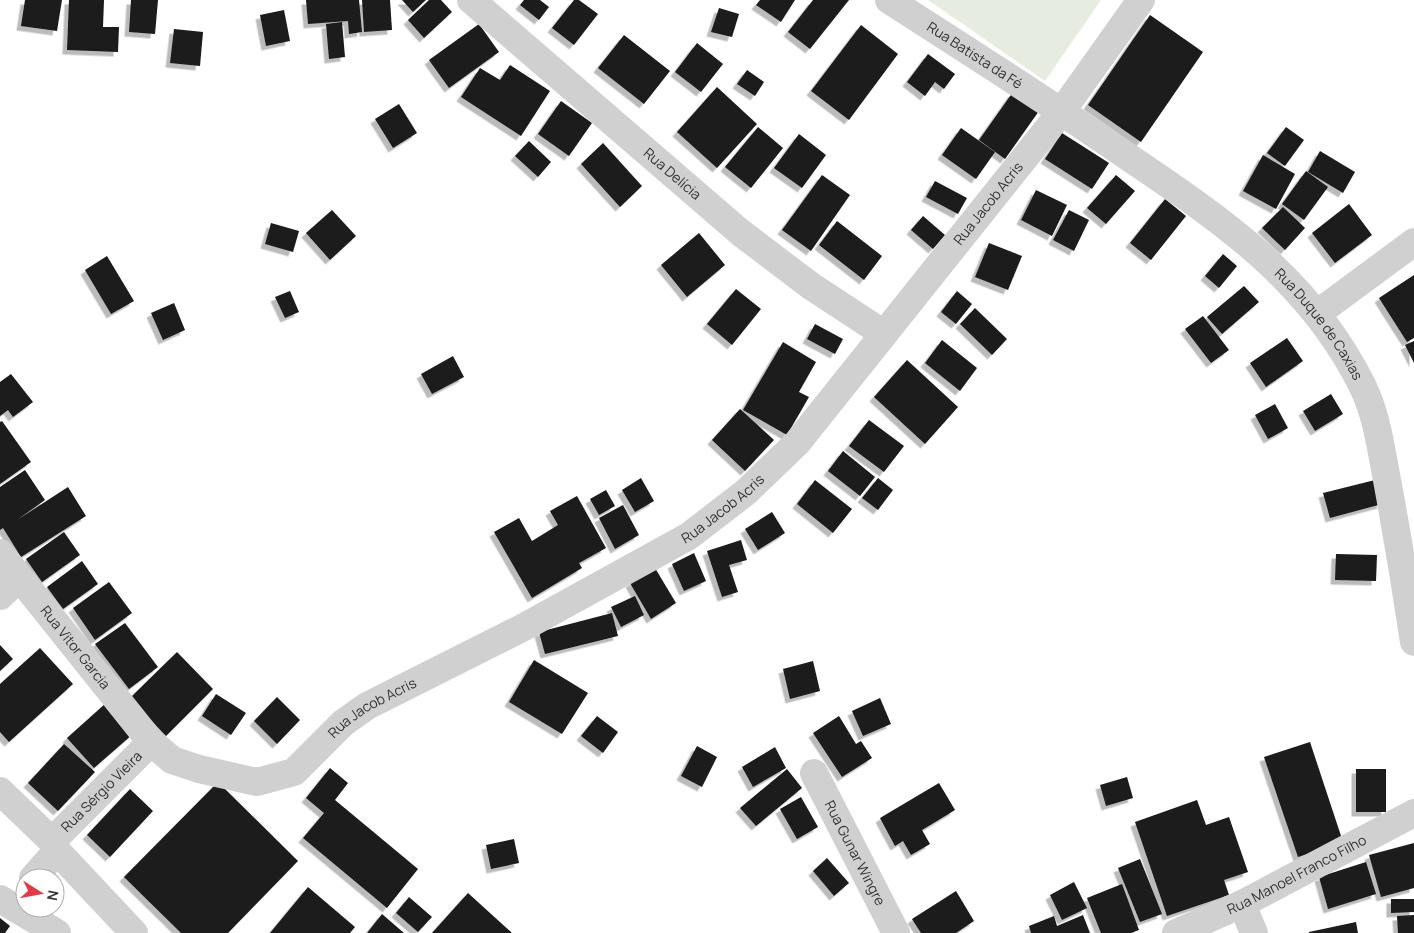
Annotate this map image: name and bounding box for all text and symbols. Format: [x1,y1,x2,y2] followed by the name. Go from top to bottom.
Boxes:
[924,17,1027,93] street label: Rua Batista da Fé
[640,143,706,204] street label: Rua Delícia
[949,158,1027,249] street label: Rua Jacob Acris
[1271,264,1368,383] street label: Rua Duque de Caxias
[678,470,768,547] street label: Rua Jacob Acris
[37,601,115,693] street label: Rua Vitor Garcia
[323,673,419,742] street label: Rua Jacob Acris
[56,746,146,836] street label: Rua Sérgio Vieira
[821,797,890,909] street label: Rua Gunar Wingre
[1224,830,1369,918] street label: Rua Manoel Franco Filho
[15,868,65,918] north arrow
[43,889,64,902] text: N

